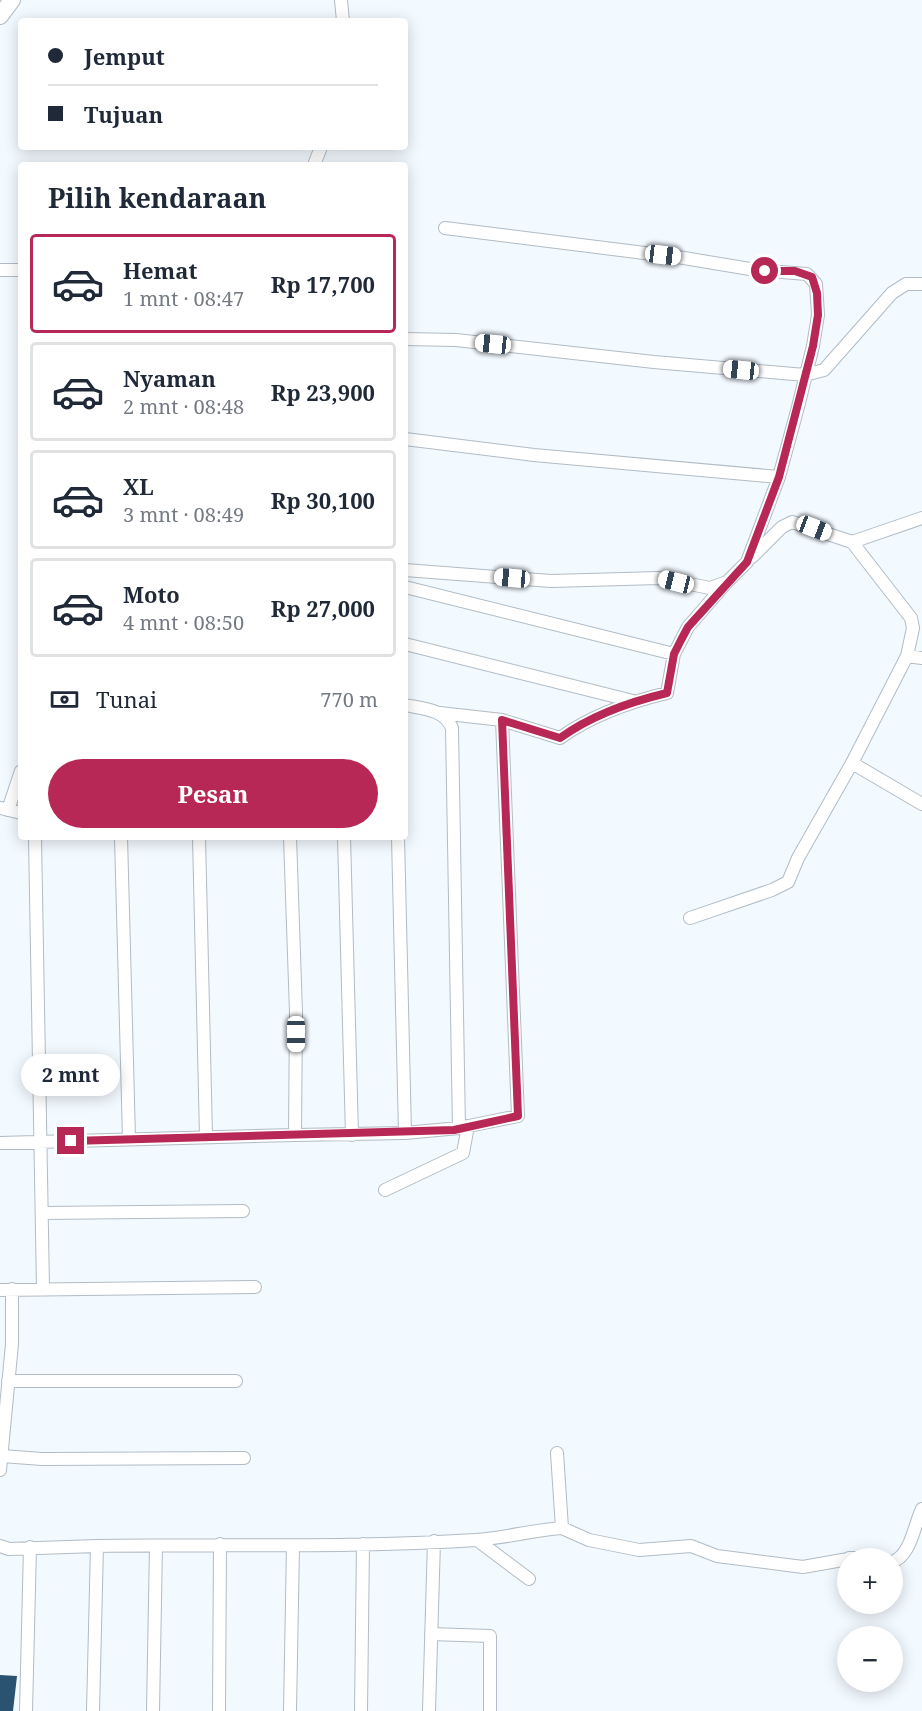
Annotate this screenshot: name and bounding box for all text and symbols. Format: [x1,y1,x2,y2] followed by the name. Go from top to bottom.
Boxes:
[84,41,165,71] text: Jemput
[84,99,163,129] text: Tujuan
[48,179,267,216] text: Pilih kendaraan
[644,244,682,266] car
[123,255,197,285] text: Hemat
[51,257,105,311] icon: car
[751,257,778,284] route start
[271,269,375,299] text: Rp 17,700
[123,285,244,312] text: 1 mnt · 08:47
[474,333,512,355] car
[722,359,760,381] car
[123,363,216,393] text: Nyaman
[51,365,105,419] icon: car
[271,377,375,407] text: Rp 23,900
[123,393,244,420] text: 2 mnt · 08:48
[123,471,154,501] text: XL
[51,473,105,527] icon: car
[271,485,375,515] text: Rp 30,100
[123,501,244,528] text: 3 mnt · 08:49
[794,513,834,543] car
[493,567,531,589] car
[656,569,696,595] car
[123,579,180,609] text: Moto
[51,581,105,635] icon: car
[271,593,375,623] text: Rp 27,000
[123,609,244,636] text: 4 mnt · 08:50
[48,683,81,716] icon: cash
[96,684,157,714] text: Tunai
[320,686,378,713] text: 770 m
[48,759,378,828] button: Pesan
[287,1016,305,1052] car
[22,1054,121,1096] callout: 2 mnt
[42,1061,99,1088] text: 2 mnt
[57,1127,84,1154] route end
[837,1548,903,1692] map controls
[837,1548,903,1614] button: +
[837,1626,903,1692] button: −

